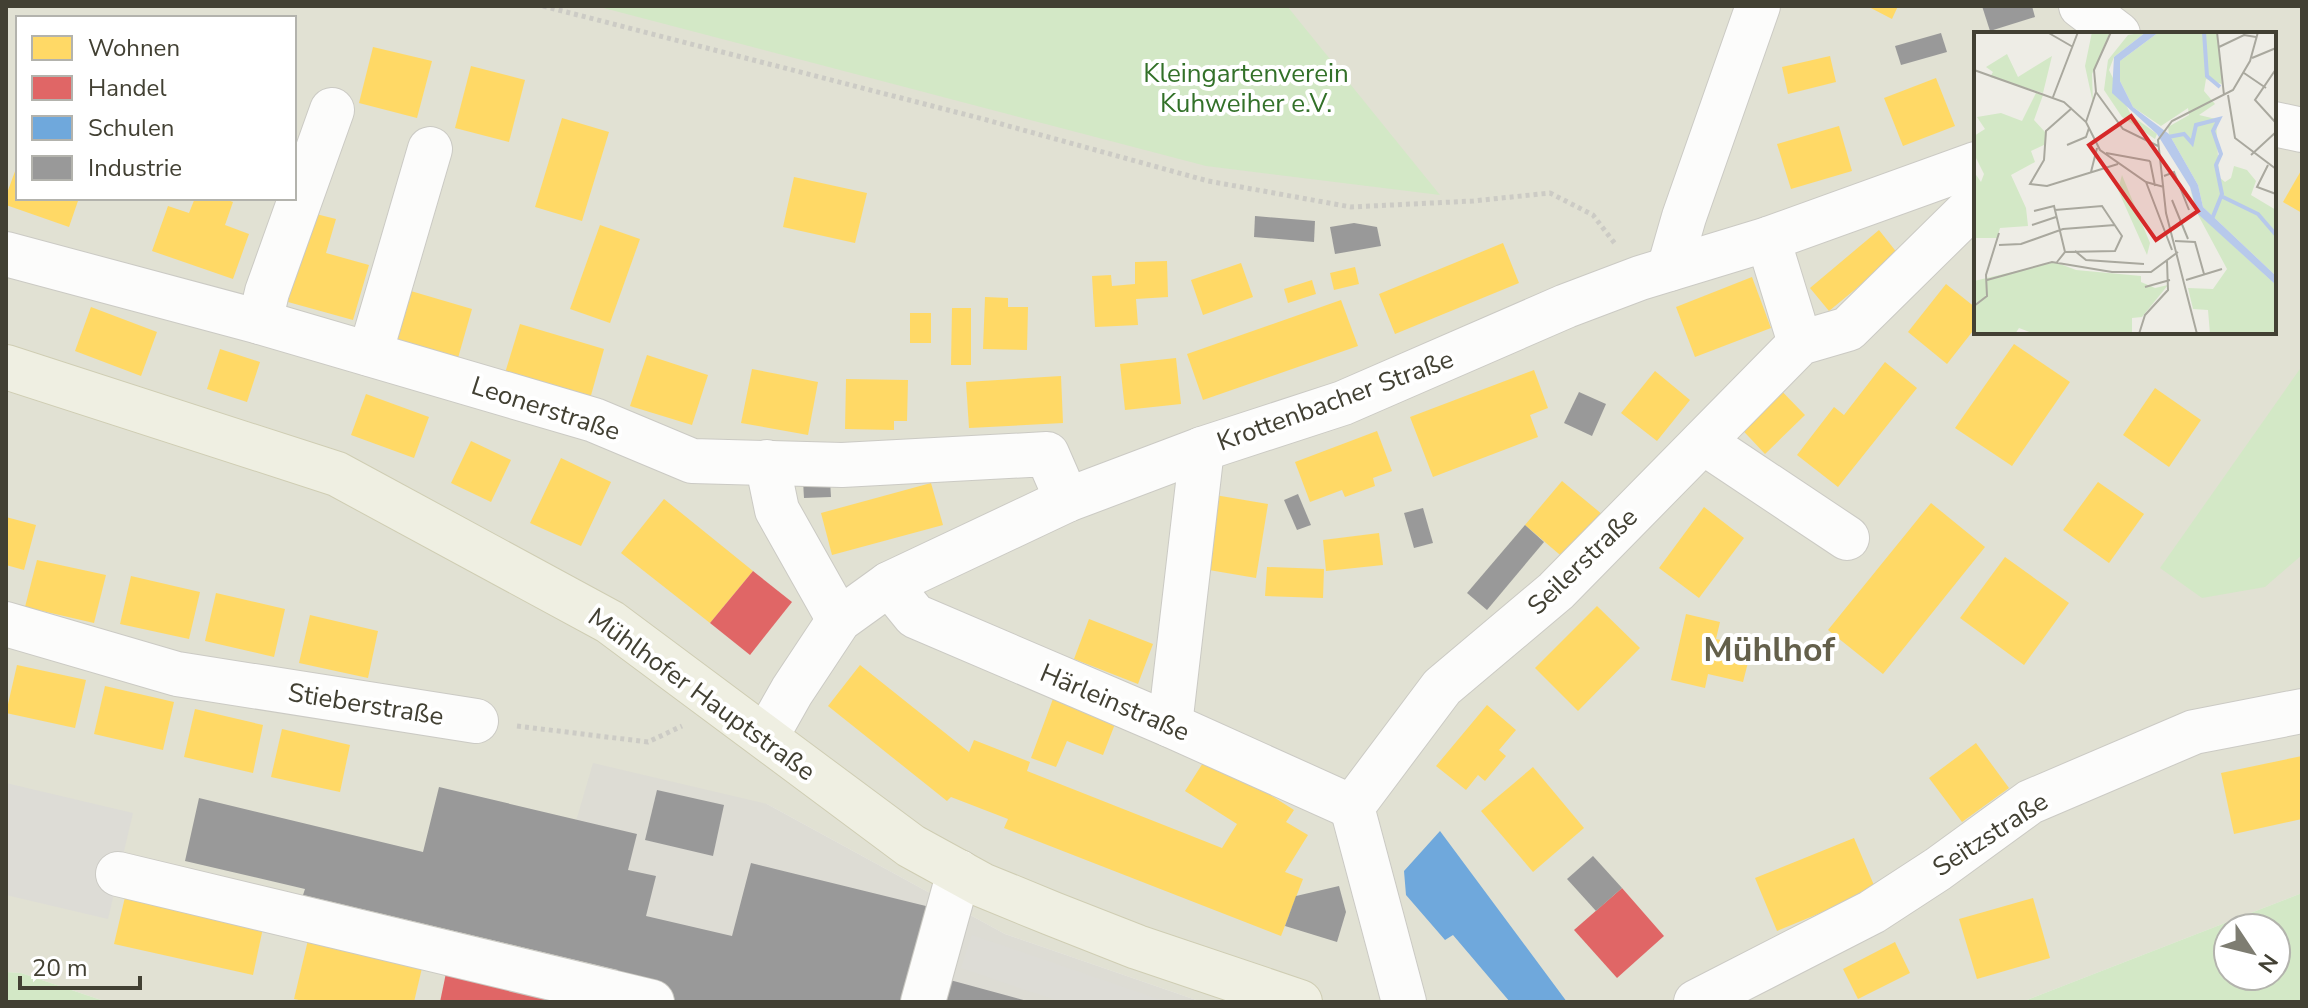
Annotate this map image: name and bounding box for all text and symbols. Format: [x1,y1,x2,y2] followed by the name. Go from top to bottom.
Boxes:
[16,16,296,200] legend
[88,32,180,64] text: Wohnen
[1974,32,2276,334] inset map
[1143,56,1349,121] park label: Kleingartenverein Kuhweiher e.V.
[88,72,166,104] text: Handel
[88,112,174,144] text: Schulen
[88,152,182,184] text: Industrie
[1212,341,1458,460] street label: Krottenbacher Straße
[467,368,625,449] street label: Leonerstraße
[1520,500,1645,623] street label: Seilerstraße
[581,600,822,789] street label: Mühlhofer Hauptstraße
[1703,627,1835,673] district label: Mühlhof
[1035,655,1195,750] street label: Härleinstraße
[285,675,446,734] street label: Stieberstraße
[1926,784,2055,885] street label: Seitzstraße
[2212,912,2292,992] north arrow
[20,940,140,990] scale bar
[2251,948,2285,978] text: N
[32,952,88,984] text: 20 m

